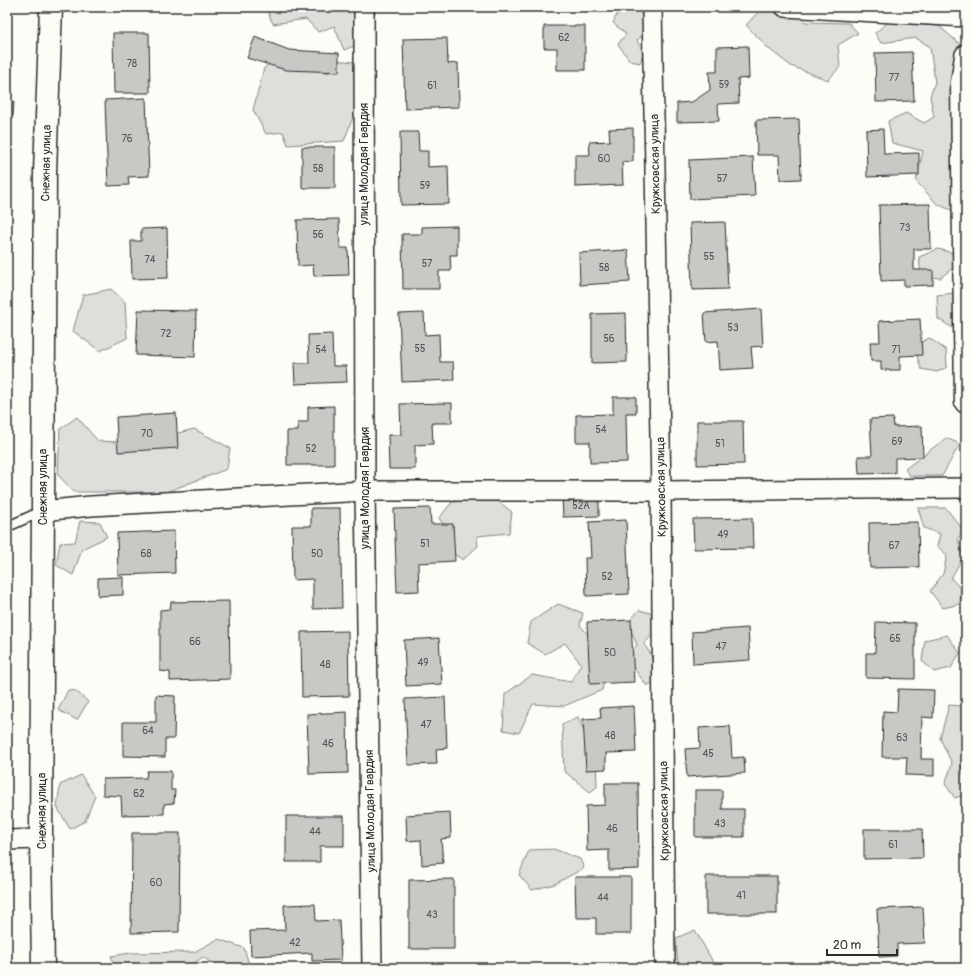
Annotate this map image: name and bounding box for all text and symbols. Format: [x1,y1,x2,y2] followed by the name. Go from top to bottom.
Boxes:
[558,32,570,44] house number: 62
[127,58,137,70] house number: 78
[889,72,900,84] house number: 77
[719,79,729,91] house number: 59
[427,80,437,92] house number: 61
[357,102,372,226] street label: улица Молодая Гвардия
[647,114,664,214] street label: Кружковская улица
[38,124,55,201] street label: Снежная улица
[121,133,133,145] house number: 76
[598,153,610,165] house number: 60
[313,163,323,175] house number: 58
[717,173,728,185] house number: 57
[420,180,430,192] house number: 59
[900,222,911,234] house number: 73
[312,229,324,241] house number: 56
[704,251,714,263] house number: 55
[144,254,156,266] house number: 74
[422,258,433,270] house number: 57
[599,262,609,274] house number: 58
[728,322,739,334] house number: 53
[161,328,172,340] house number: 72
[603,333,615,345] house number: 56
[415,343,425,355] house number: 55
[315,344,327,356] house number: 54
[891,344,901,356] house number: 71
[595,424,607,436] house number: 54
[358,426,373,550] street label: улица Молодая Гвардия
[141,428,153,440] house number: 70
[892,436,902,448] house number: 69
[653,437,670,537] street label: Кружковская улица
[715,438,725,450] house number: 51
[305,443,317,455] house number: 52
[36,448,51,525] street label: Снежная улица
[572,500,590,512] house number: 52А
[718,529,728,541] house number: 49
[420,538,430,550] house number: 51
[888,540,900,552] house number: 67
[141,548,151,560] house number: 68
[311,548,323,560] house number: 50
[601,571,613,583] house number: 52
[889,633,901,645] house number: 65
[189,636,201,648] house number: 66
[715,641,727,653] house number: 47
[604,647,616,659] house number: 50
[418,657,428,669] house number: 49
[320,659,330,671] house number: 48
[420,719,432,731] house number: 47
[142,725,154,737] house number: 64
[605,730,615,742] house number: 48
[896,732,908,744] house number: 63
[322,738,334,750] house number: 46
[702,748,714,760] house number: 45
[362,749,379,873] street label: улица Молодая Гвардия
[656,761,673,861] street label: Кружковская улица
[35,772,50,849] street label: Снежная улица
[133,788,145,800] house number: 62
[714,818,726,830] house number: 43
[606,823,618,835] house number: 46
[309,826,321,838] house number: 44
[888,839,898,851] house number: 61
[150,877,162,889] house number: 60
[736,890,746,902] house number: 41
[597,892,609,904] house number: 44
[426,909,438,921] house number: 43
[827,931,897,957] scale bar
[289,937,301,949] house number: 42
[833,938,862,953] text: 20 m

